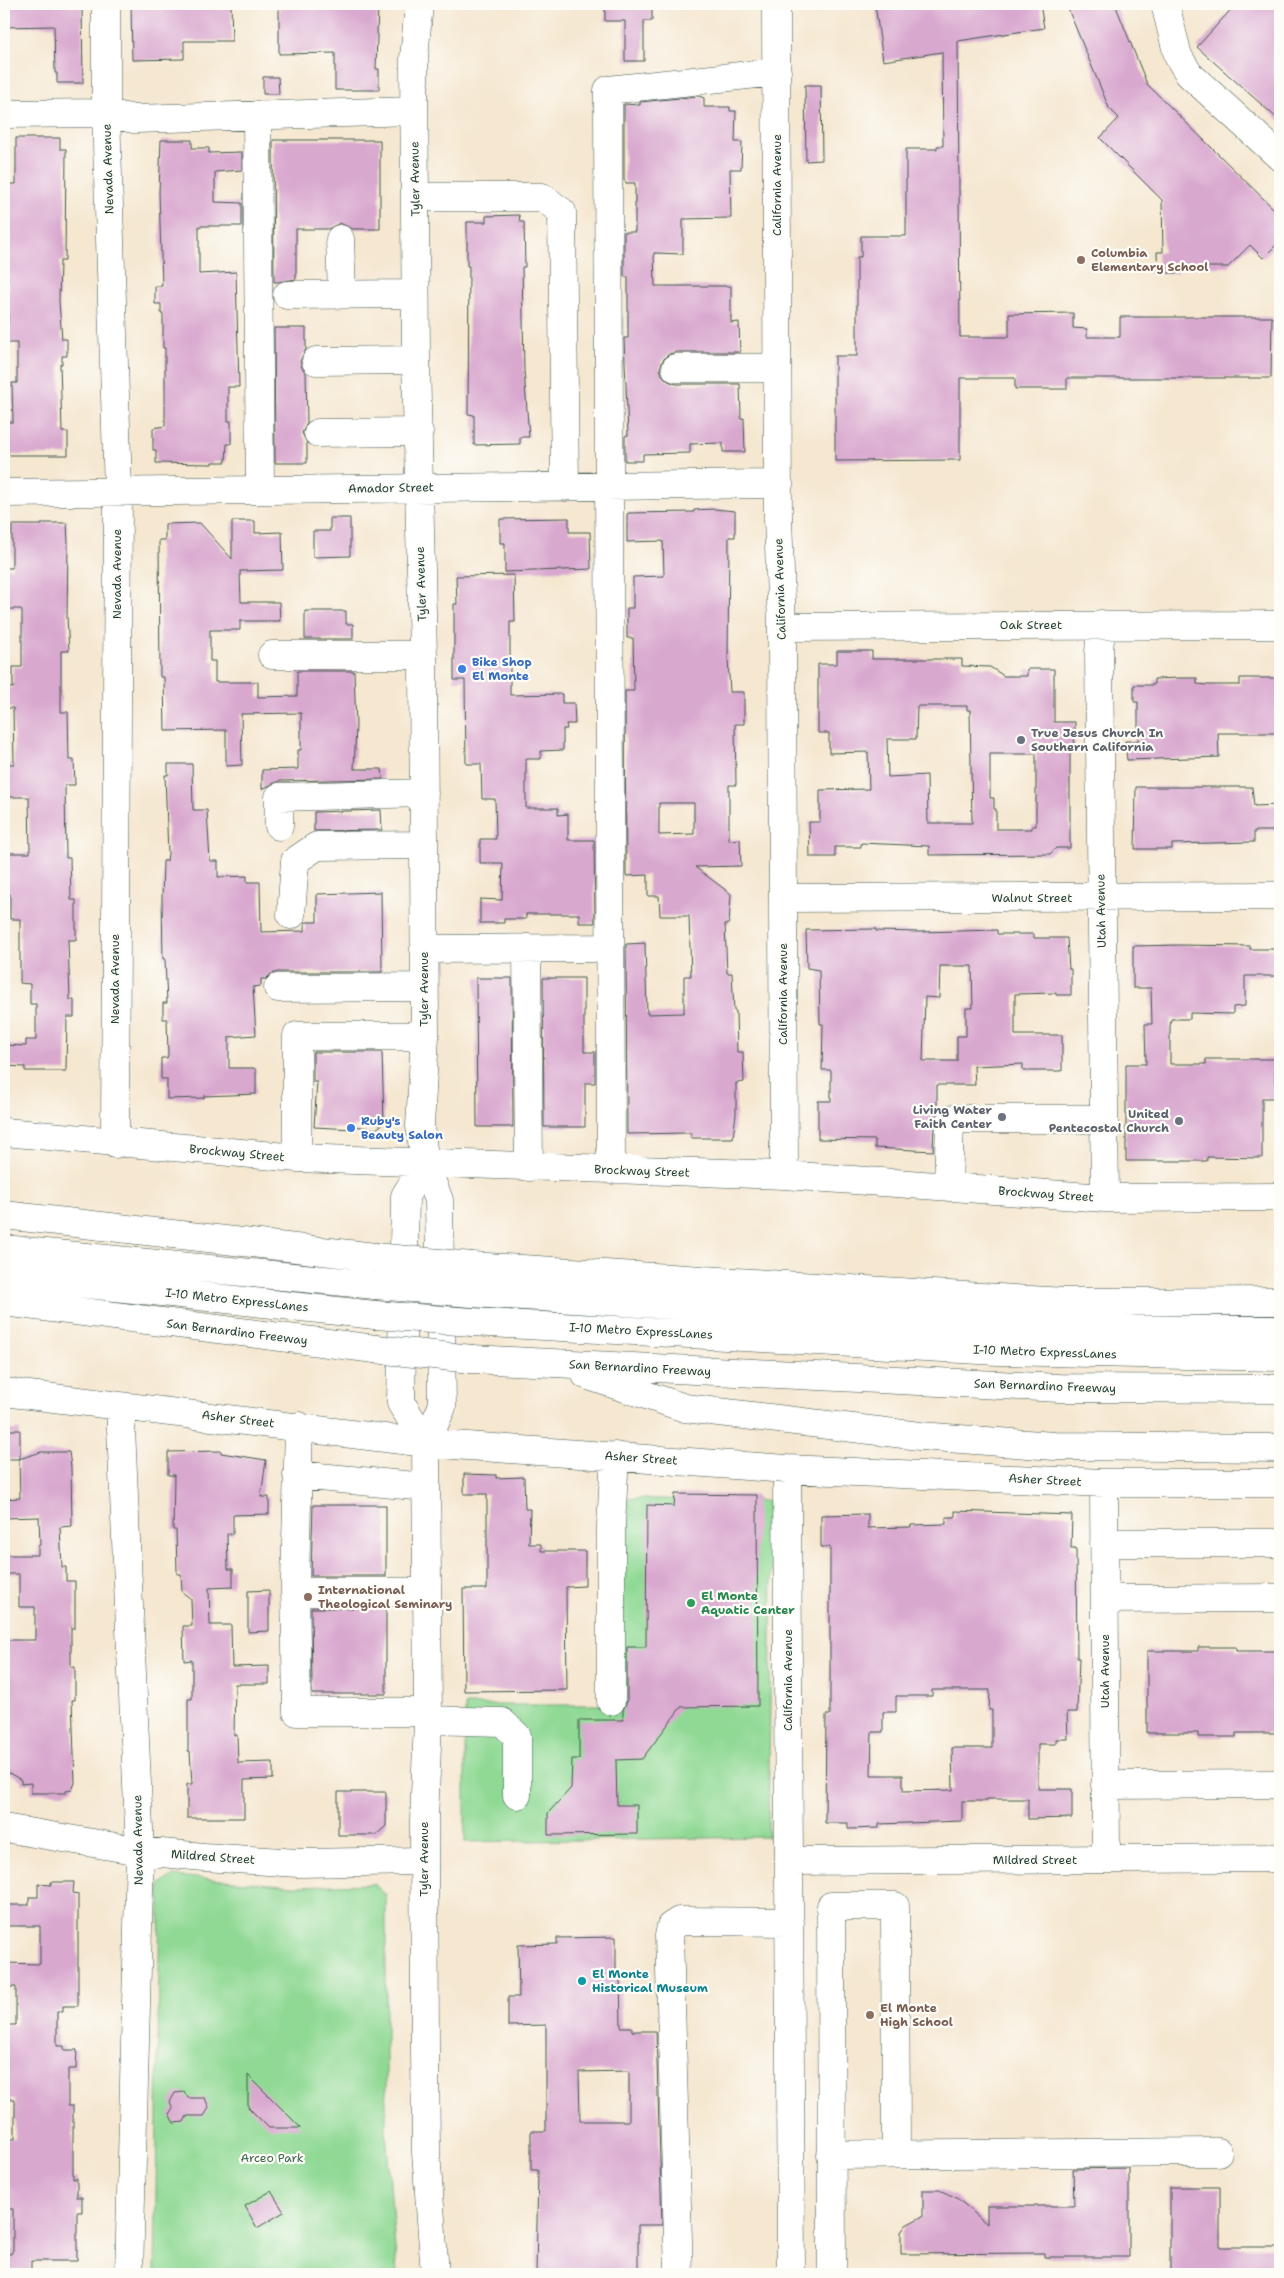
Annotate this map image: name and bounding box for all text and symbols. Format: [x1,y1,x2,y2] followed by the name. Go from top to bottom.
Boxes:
[98,123,118,215] street label: Nevada Avenue
[769,134,785,236] street label: California Avenue
[406,141,424,217] street label: Tyler Avenue
[1091,245,1208,275] place label: Columbia Elementary School
[1075,254,1087,266] marker: Columbia Elementary School
[348,479,434,497] street label: Amador Street
[109,528,125,619] street label: Nevada Avenue
[770,538,790,640] street label: California Avenue
[412,546,430,622] street label: Tyler Avenue
[1000,617,1062,633] street label: Oak Street
[472,654,532,684] place label: Bike Shop El Monte
[456,663,468,675] marker: Bike Shop El Monte
[1031,725,1163,755] place label: True Jesus Church In Southern California
[1015,734,1027,746] marker: True Jesus Church In Southern California
[1092,874,1110,948] street label: Utah Avenue
[992,890,1072,906] street label: Walnut Street
[107,933,123,1024] street label: Nevada Avenue
[775,943,791,1045] street label: California Avenue
[416,951,432,1027] street label: Tyler Avenue
[913,1102,993,1132] place label: Living Water Faith Center
[1049,1106,1169,1136] place label: United Pentecostal Church
[996,1111,1008,1123] marker: Living Water Faith Center
[361,1113,443,1143] place label: Ruby's Beauty Salon
[1173,1115,1185,1127] marker: United Pentecostal Church
[345,1122,357,1134] marker: Ruby's Beauty Salon
[189,1141,285,1165] street label: Brockway Street
[594,1161,690,1181] street label: Brockway Street
[998,1183,1094,1205] street label: Brockway Street
[165,1285,309,1315] street label: I-10 Metro ExpressLanes
[165,1315,309,1349] street label: San Bernardino Freeway
[569,1319,713,1343] street label: I-10 Metro ExpressLanes
[973,1341,1117,1363] street label: I-10 Metro ExpressLanes
[569,1356,712,1380] street label: San Bernardino Freeway
[974,1376,1116,1396] street label: San Bernardino Freeway
[201,1407,275,1431] street label: Asher Street
[604,1447,678,1469] street label: Asher Street
[1008,1470,1082,1490] street label: Asher Street
[318,1582,452,1612] place label: International Theological Seminary
[701,1588,795,1618] place label: El Monte Aquatic Center
[302,1591,314,1603] marker: International Theological Seminary
[685,1597,697,1609] marker: El Monte Aquatic Center
[780,1629,796,1731] street label: California Avenue
[1097,1634,1113,1708] street label: Utah Avenue
[129,1794,147,1885] street label: Nevada Avenue
[416,1821,432,1897] street label: Tyler Avenue
[170,1846,256,1868] street label: Mildred Street
[993,1852,1077,1868] street label: Mildred Street
[592,1966,708,1996] place label: El Monte Historical Museum
[576,1975,588,1987] marker: El Monte Historical Museum
[880,2000,953,2030] place label: El Monte High School
[864,2009,876,2021] marker: El Monte High School
[240,2150,304,2166] park label: Arceo Park

